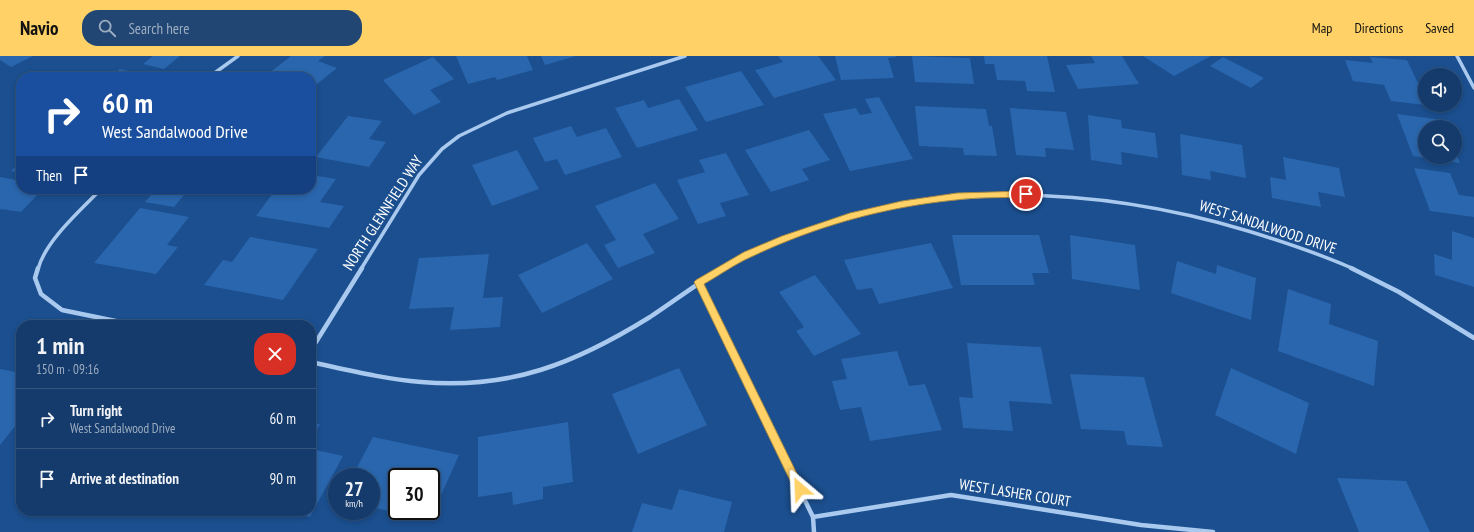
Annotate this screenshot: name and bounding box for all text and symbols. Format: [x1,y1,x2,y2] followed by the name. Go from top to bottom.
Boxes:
[82,10,362,46] search box
[20,16,58,40] text: Navio
[96,17,118,39] icon: search
[128,19,189,38] text: Search here
[1312,19,1332,37] text: Map
[1354,19,1403,37] text: Directions
[1425,19,1454,37] text: Saved
[1418,68,1462,164] map controls
[1418,68,1462,112] button: sound
[102,84,153,121] text: 60 m
[36,88,88,140] icon: right
[102,120,248,143] text: West Sandalwood Drive
[1418,120,1462,164] button: search
[338,152,427,274] street label: NORTH GLENNFIELD WAY
[70,164,92,186] icon: arrive
[36,166,62,185] text: Then
[1009,177,1043,211] pin
[1015,183,1037,205] icon: arrive
[1197,195,1339,258] street label: WEST SANDALWOOD DRIVE
[36,330,84,361] text: 1 min
[254,333,296,375] button: close
[36,361,99,378] text: 150 m · 09:16
[70,401,122,420] text: Turn right
[36,408,58,430] icon: right
[270,409,296,428] text: 60 m
[70,420,175,437] text: West Sandalwood Drive
[36,468,58,490] icon: arrive
[388,468,440,520] speed limit sign: 30
[779,468,821,510] position arrow
[70,469,179,488] text: Arrive at destination
[270,469,296,488] text: 90 m
[958,474,1073,511] street label: WEST LASHER COURT
[344,476,364,502] text: 27
[345,497,363,510] text: km/h

